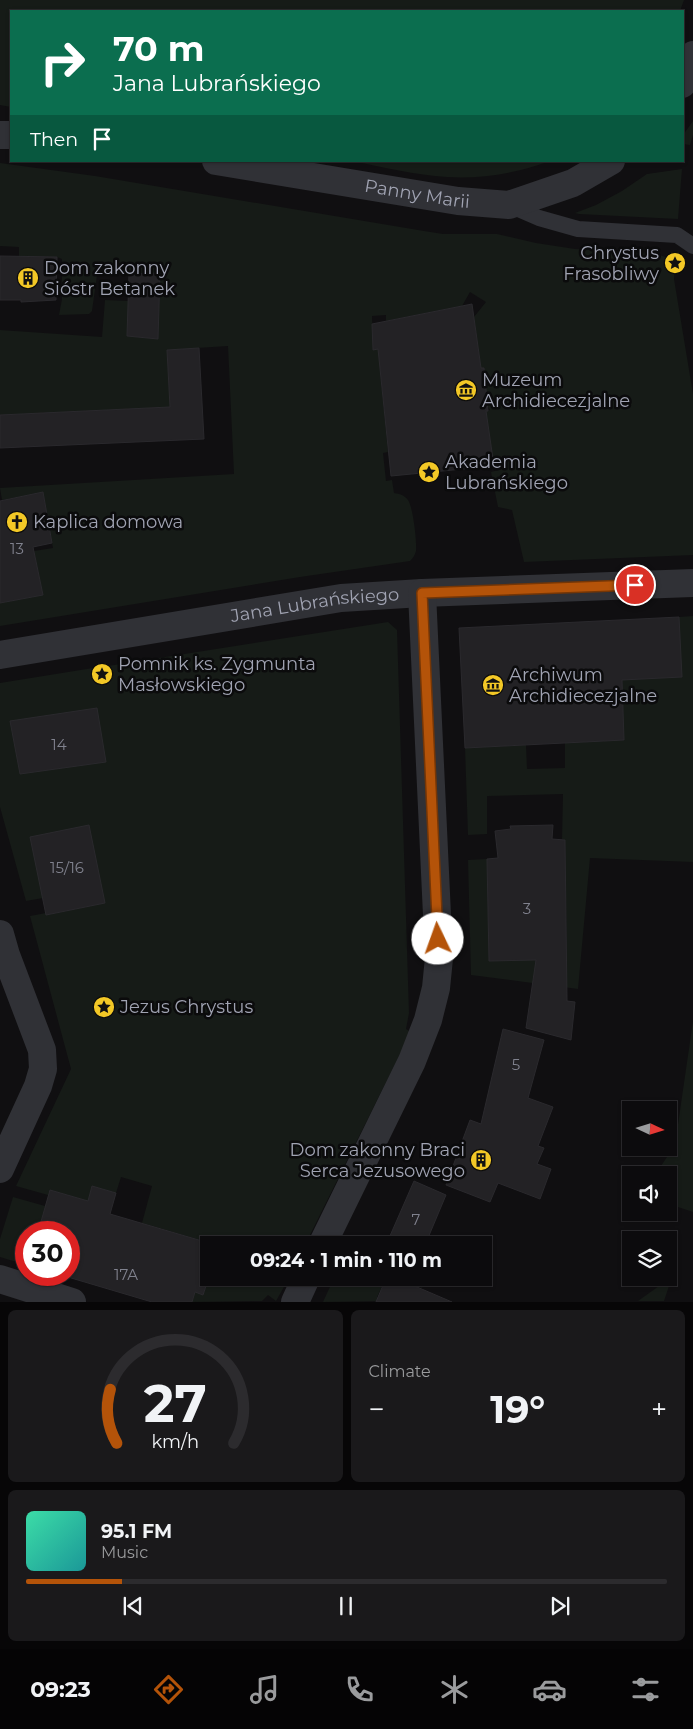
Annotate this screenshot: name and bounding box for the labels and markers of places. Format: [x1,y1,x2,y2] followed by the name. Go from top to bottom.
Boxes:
[563,242,659,285] place label: Chrystus Frasobliwy
[663,251,687,275] place icon: Chrystus Frasobliwy
[44,257,175,300] place label: Dom zakonny Sióstr Betanek
[16,266,40,290] building icon: Dom zakonny Sióstr Betanek
[482,369,630,412] place label: Muzeum Archidiecezjalne
[454,378,478,402] museum icon: Muzeum Archidiecezjalne
[445,451,568,494] place label: Akademia Lubrańskiego
[417,460,441,484] place icon: Akademia Lubrańskiego
[5,510,29,534] church icon: Kaplica domowa
[33,511,183,533] place label: Kaplica domowa
[614,564,656,606] pin
[118,653,316,696] place label: Pomnik ks. Zygmunta Masłowskiego
[90,662,114,686] place icon: Pomnik ks. Zygmunta Masłowskiego
[509,664,657,707] place label: Archiwum Archidiecezjalne
[481,673,505,697] museum icon: Archiwum Archidiecezjalne
[92,995,116,1019] place icon: Jezus Chrystus
[119,996,253,1018] place label: Jezus Chrystus
[290,1139,465,1182] place label: Dom zakonny Braci Serca Jezusowego
[469,1148,493,1172] building icon: Dom zakonny Braci Serca Jezusowego

